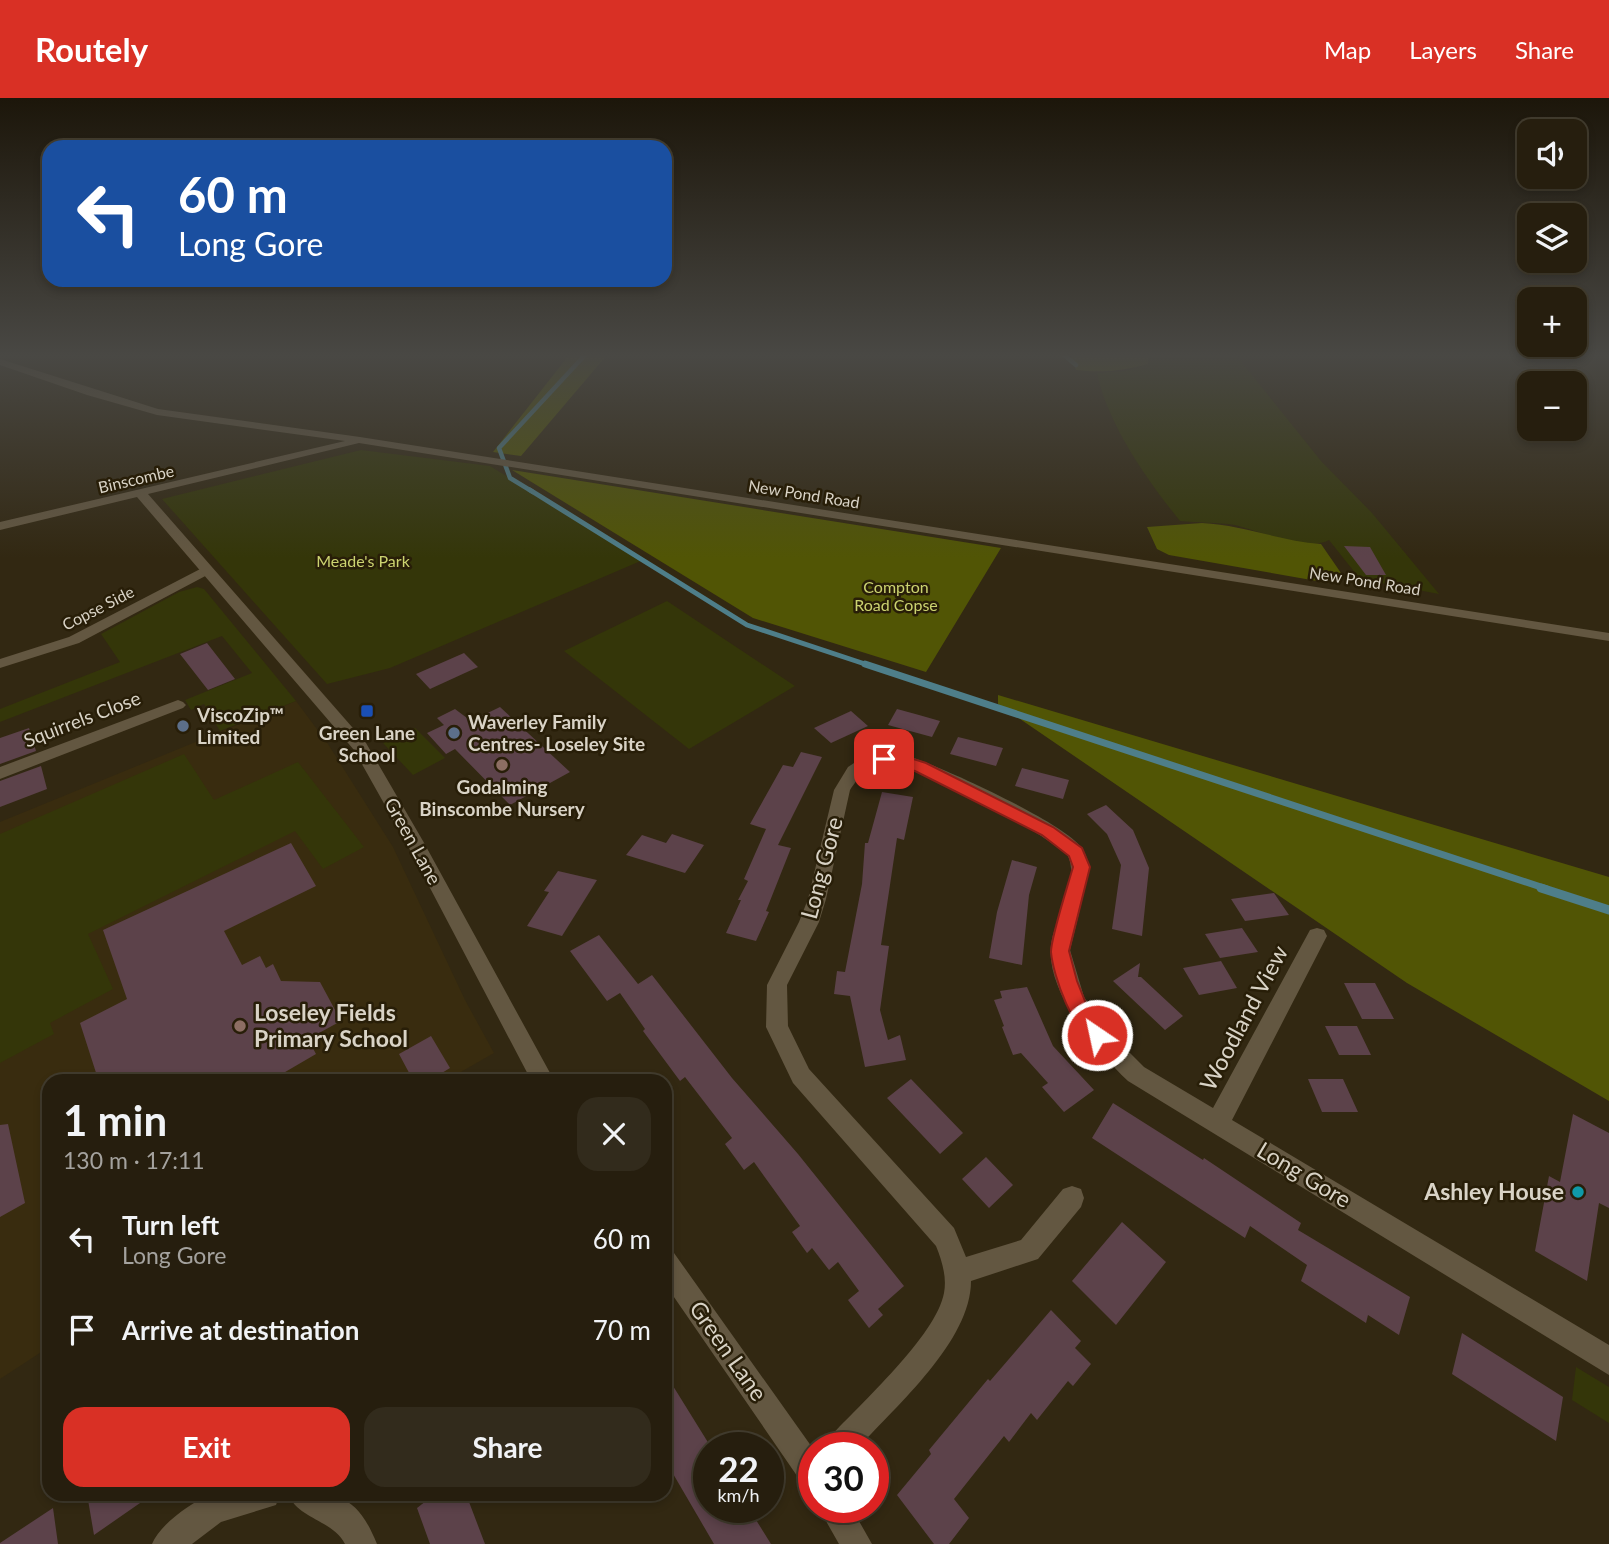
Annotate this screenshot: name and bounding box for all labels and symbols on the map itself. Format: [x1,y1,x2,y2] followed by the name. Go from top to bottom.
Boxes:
[96,461,176,496] street label: Binscombe
[747,475,861,512] street label: New Pond Road
[316,551,411,570] park label: Meade's Park
[1308,562,1422,599] street label: New Pond Road
[854,577,938,614] park label: Compton Road Copse
[59,581,137,634] street label: Copse Side
[20,686,144,751] street label: Squirrels Close
[196,703,284,748] place label: ViscoZip™ Limited
[359,703,375,719] marker: Green Lane School
[468,710,645,755] place label: Waverley Family Centres- Loseley Site
[175,718,191,734] marker: ViscoZip™ Limited
[319,721,415,766] place label: Green Lane School
[446,725,462,741] marker: Waverley Family Centres- Loseley Site
[854,729,914,789] pin
[494,757,510,773] marker: Godalming Binscombe Nursery
[419,775,586,820] place label: Godalming Binscombe Nursery
[380,793,447,888] street label: Green Lane
[794,814,848,922] street label: Long Gore
[1193,940,1293,1095] street label: Woodland View
[254,998,408,1052] place label: Loseley Fields Primary School
[1060,998,1134,1072] position arrow
[232,1018,248,1034] marker: Loseley Fields Primary School
[1253,1135,1356,1213] street label: Long Gore
[1423,1177,1564,1205] place label: Ashley House
[1570,1184,1586,1200] marker: Ashley House
[684,1295,773,1406] street label: Green Lane
[798,1432,889,1523] speed limit sign: 30

